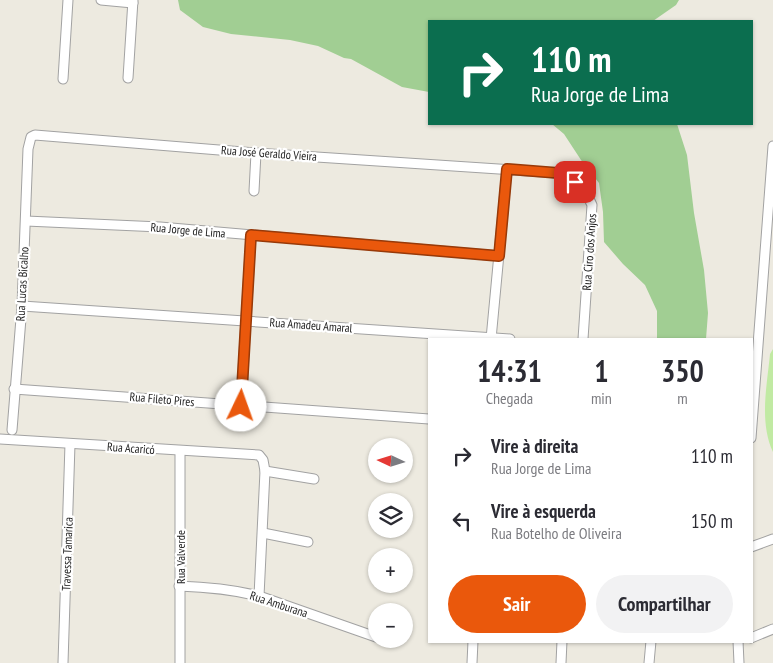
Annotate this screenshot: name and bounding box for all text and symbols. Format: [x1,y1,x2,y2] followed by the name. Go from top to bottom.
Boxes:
[531,36,612,82] text: 110 m
[448,40,513,105] icon: right
[531,80,669,108] text: Rua Jorge de Lima
[221,142,318,164] street label: Rua José Geraldo Vieira
[554,161,596,203] pin
[561,168,589,196] icon: arrive
[579,213,599,291] street label: Rua Ciro dos Anjos
[150,219,226,241] street label: Rua Jorge de Lima
[13,246,31,322] street label: Rua Lucas Bicalho
[269,315,353,335] street label: Rua Amadeu Amaral
[477,351,542,390] text: 14:31
[594,351,609,390] text: 1
[661,351,704,390] text: 350
[214,379,266,431] position arrow
[486,388,533,408] text: Chegada
[591,388,612,408] text: min
[677,388,688,408] text: m
[129,389,195,409] street label: Rua Fileto Pires
[491,434,578,458] text: Vire à direita
[368,438,412,482] north arrow
[368,438,413,648] map controls
[107,439,155,457] street label: Rua Acaricó
[448,442,476,470] icon: right
[691,444,733,468] text: 110 m
[491,458,591,478] text: Rua Jorge de Lima
[368,493,413,538] button: layers
[491,499,596,523] text: Vire à esquerda
[448,507,476,535] icon: left
[691,509,733,533] text: 150 m
[58,517,76,591] street label: Travessa Tamarica
[491,523,622,543] text: Rua Botelho de Oliveira
[173,530,188,584] street label: Rua Valverde
[368,548,413,593] button: +
[448,575,586,633] button: Sair
[596,575,733,633] button: Compartilhar
[248,588,310,620] street label: Rua Amburana
[368,603,413,648] button: −

